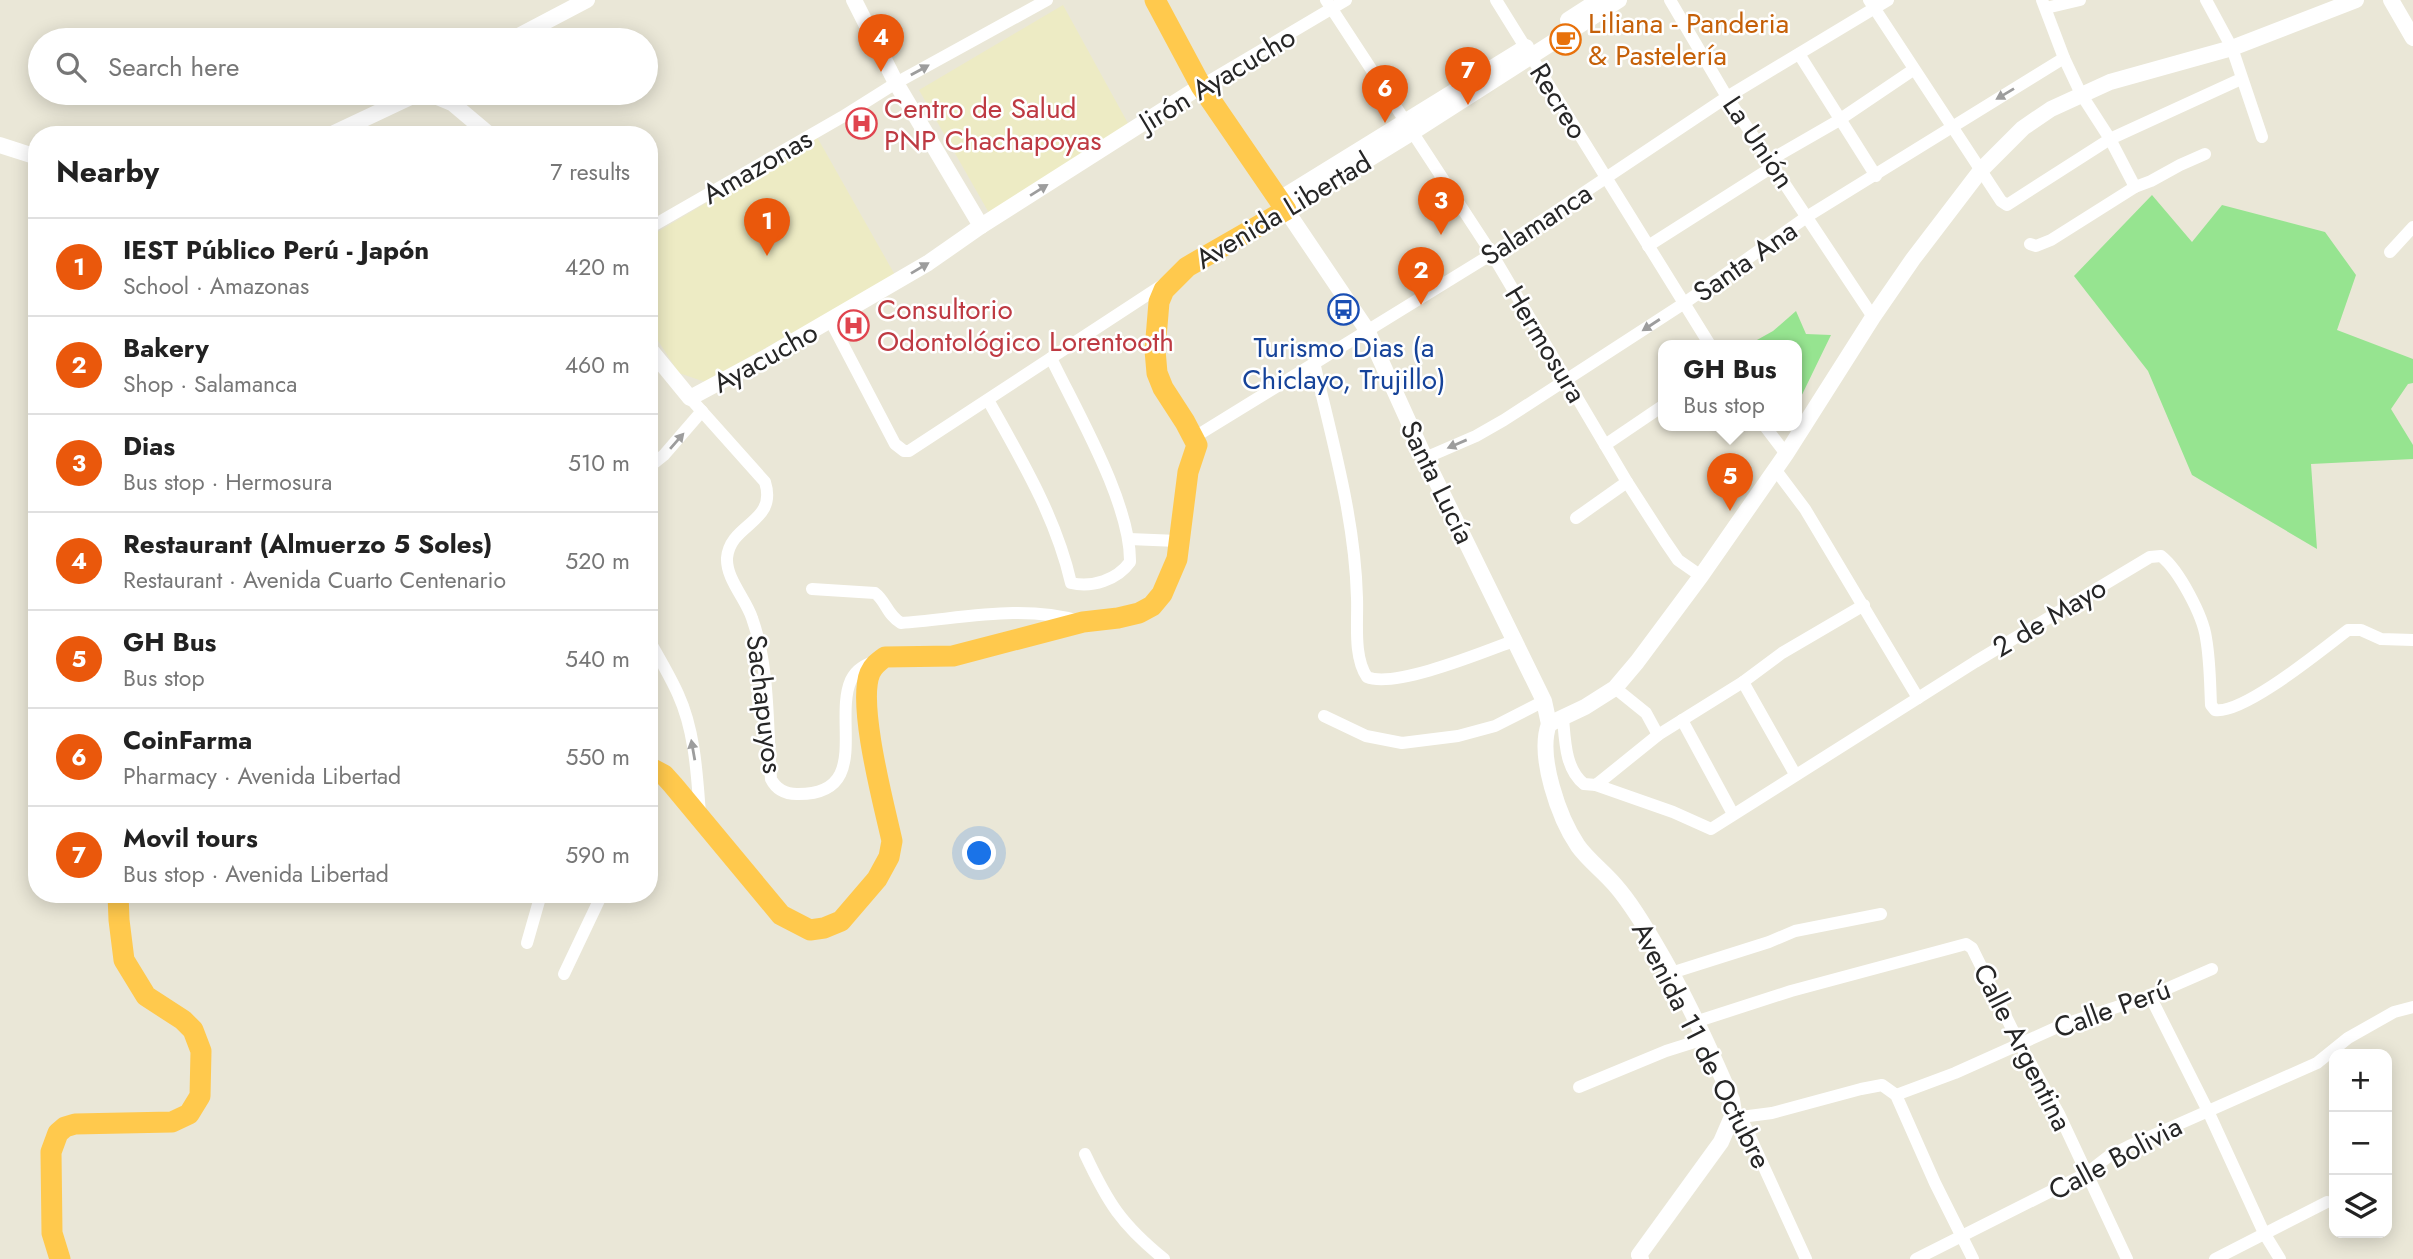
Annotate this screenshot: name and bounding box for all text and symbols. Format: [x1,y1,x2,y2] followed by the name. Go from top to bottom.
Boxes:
[1588,3,1789,76] place label: Liliana - Panderia & Pastelería
[858,14,904,72] pin: 4
[1128,17,1303,144] street label: Jirón Ayacucho
[1548,22,1582,56] cafe icon: Liliana - Panderia & Pastelería
[28,28,658,105] search box
[1445,47,1491,105] pin: 7
[52,48,90,86] icon: search
[108,48,240,86] text: Search here
[1519,55,1598,147] street label: Recreo
[910,64,930,76] one-way arrow
[1362,65,1408,123] pin: 6
[1996,87,2015,100] one-way arrow
[884,88,1102,161] place label: Centro de Salud PNP Chachapoyas
[1713,88,1805,197] street label: La Unión
[844,107,878,141] hospital icon: Centro de Salud PNP Chachapoyas
[695,118,820,214] street label: Amazonas
[1187,142,1379,279] street label: Avenida Libertad
[56,150,159,193] text: Nearby
[550,155,630,189] text: 7 results
[1472,173,1600,276] street label: Salamanca
[1418,177,1464,235] pin: 3
[1029,183,1048,196] one-way arrow
[744,198,790,256] pin: 1
[1685,211,1806,312] street label: Santa Ana
[123,231,429,269] text: IEST Público Perú - Japón
[1398,247,1444,305] pin: 2
[73,250,85,284] text: 1
[565,250,630,284] text: 420 m
[911,261,930,274] one-way arrow
[123,269,309,303] text: School · Amazonas
[1494,278,1597,411] street label: Hermosura
[877,289,1174,362] place label: Consultorio Odontológico Lorentooth
[1327,293,1361,327] bus stop icon: Turismo Dias (a Chiclayo, Trujillo)
[837,308,871,342] hospital icon: Consultorio Odontológico Lorentooth
[705,312,825,403] street label: Ayacucho
[1641,318,1660,331] one-way arrow
[1242,327,1446,400] place label: Turismo Dias (a Chiclayo, Trujillo)
[123,329,209,367] text: Bakery
[1658,340,1802,431] popup
[71,348,87,382] text: 2
[565,348,630,382] text: 460 m
[1683,350,1777,388] text: GH Bus
[123,367,297,401] text: Shop · Salamanca
[1683,388,1765,422] text: Bus stop
[1390,413,1485,551] street label: Santa Lucía
[123,427,175,465] text: Dias
[669,432,684,449] one-way arrow
[1447,439,1468,450] one-way arrow
[72,446,86,480] text: 3
[568,446,630,480] text: 510 m
[1707,453,1753,511] pin: 5
[123,465,332,499] text: Bus stop · Hermosura
[123,525,492,563] text: Restaurant (Almuerzo 5 Soles)
[71,544,87,578] text: 4
[565,544,630,578] text: 520 m
[123,563,506,597] text: Restaurant · Avenida Cuarto Centenario
[1985,567,2114,668] street label: 2 de Mayo
[123,623,216,661] text: GH Bus
[736,632,793,776] street label: Sachapuyos
[72,642,86,676] text: 5
[565,642,630,676] text: 540 m
[123,661,205,695] text: Bus stop
[123,721,252,759] text: CoinFarma
[687,739,698,761] one-way arrow
[71,740,87,774] text: 6
[565,740,630,774] text: 550 m
[123,759,401,793] text: Pharmacy · Avenida Libertad
[123,819,258,857] text: Movil tours
[962,836,996,870] your location
[72,838,86,872] text: 7
[565,838,630,872] text: 590 m
[123,857,389,891] text: Bus stop · Avenida Libertad
[1622,915,1782,1176] street label: Avenida 11 de Octubre
[1963,956,2082,1138] street label: Calle Argentina
[2048,968,2176,1049] street label: Calle Perú
[2329,1049,2392,1238] map controls
[2329,1049,2392,1112] button: +
[2041,1106,2189,1211] street label: Calle Bolivia
[2329,1112,2392,1175] button: −
[2329,1175,2392,1238] button: layers

